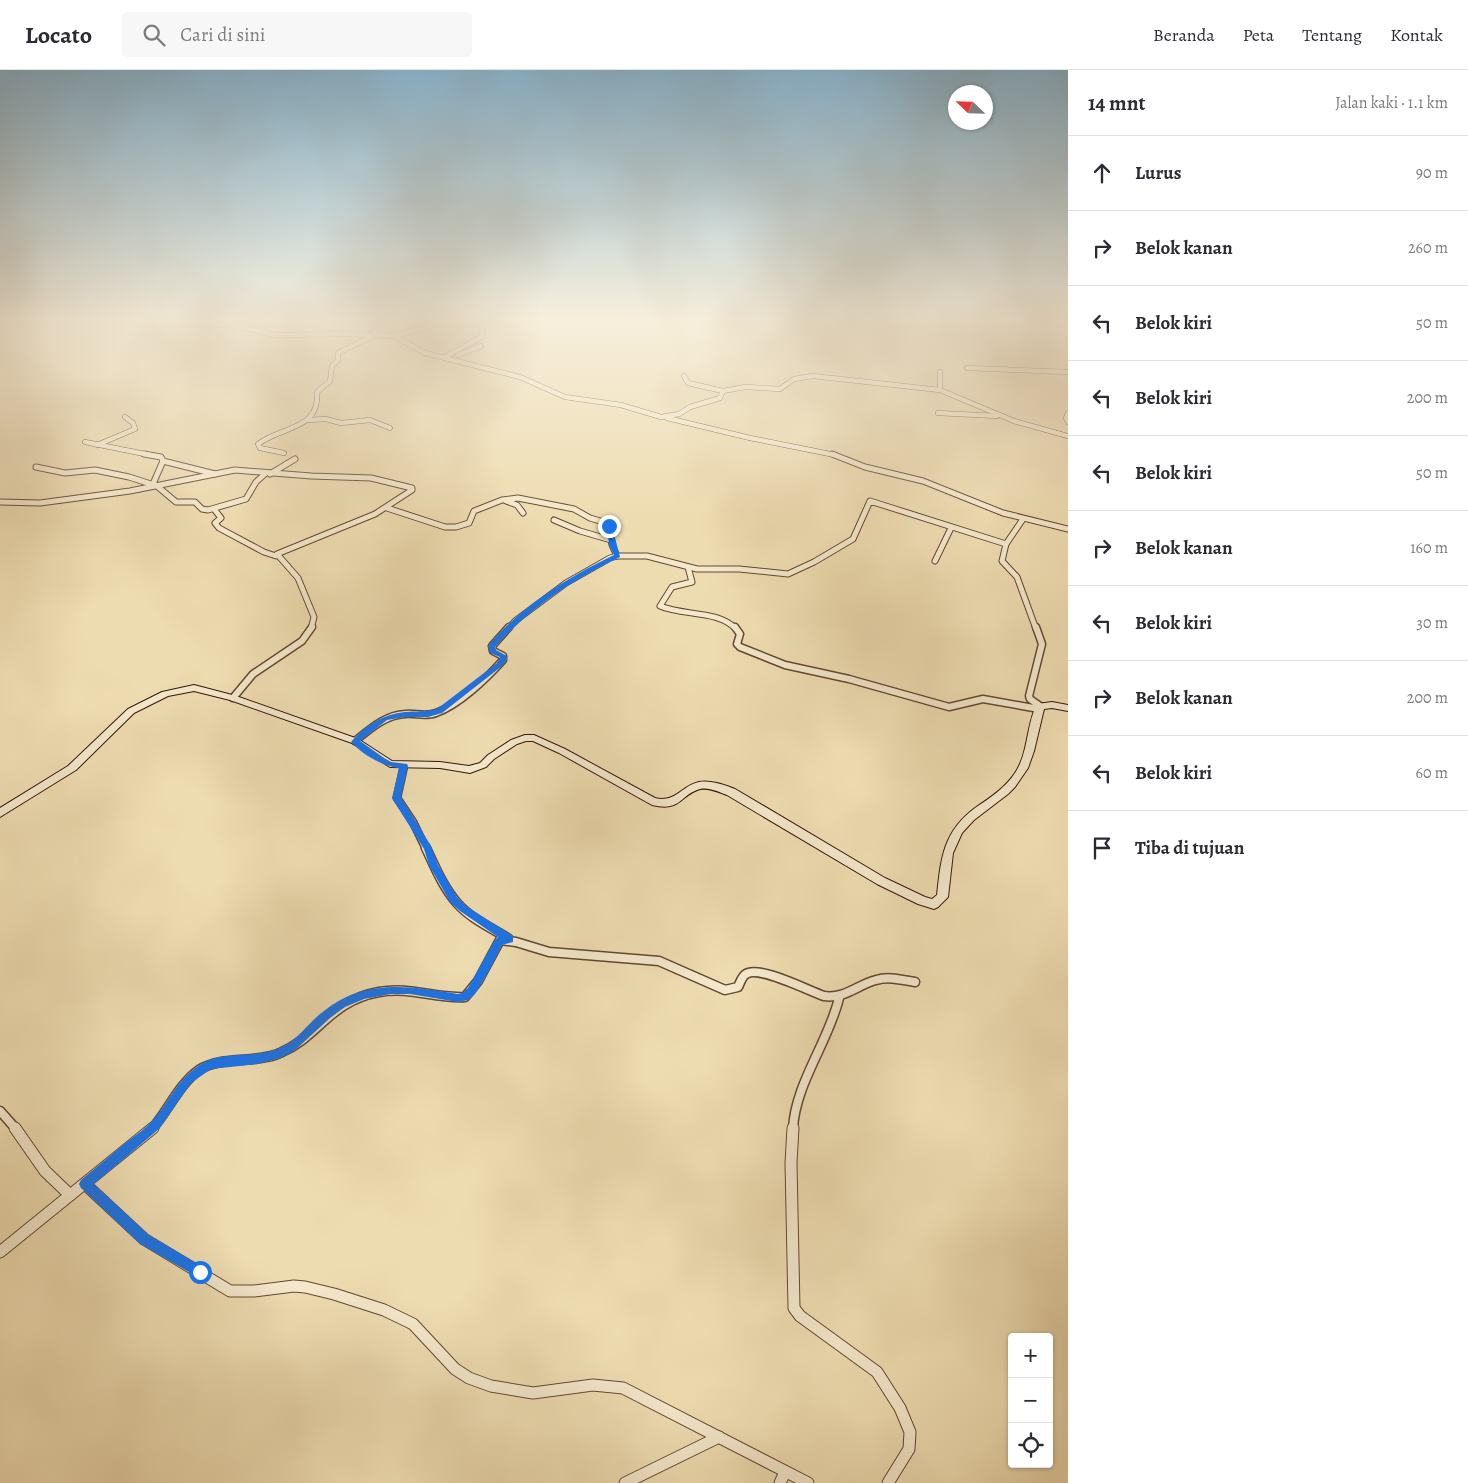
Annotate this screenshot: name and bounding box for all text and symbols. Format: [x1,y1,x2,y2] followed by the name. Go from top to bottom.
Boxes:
[122,12,472,57] search box
[25,19,92,51] text: Locato
[140,21,168,49] icon: search
[180,22,265,48] text: Cari di sini
[1153,23,1215,47] text: Beranda
[1243,23,1274,47] text: Peta
[1302,23,1362,47] text: Tentang
[1390,23,1443,47] text: Kontak
[948,85,993,130] north arrow
[1088,89,1145,117] text: 14 mnt
[1335,92,1448,114] text: Jalan kaki · 1.1 km
[1088,159,1116,187] icon: ahead
[1135,160,1181,186] text: Lurus
[1416,162,1448,184] text: 90 m
[1088,234,1116,262] icon: right
[1135,235,1233,261] text: Belok kanan
[1408,237,1448,259] text: 260 m
[1088,309,1116,337] icon: left
[1135,310,1212,336] text: Belok kiri
[1416,312,1448,334] text: 50 m
[1088,384,1116,412] icon: left
[1135,385,1212,411] text: Belok kiri
[1407,387,1448,409] text: 200 m
[1088,459,1116,487] icon: left
[1135,460,1212,486] text: Belok kiri
[1416,462,1448,484] text: 50 m
[598,515,621,538] route end
[1088,534,1116,562] icon: right
[1135,535,1233,561] text: Belok kanan
[1410,537,1448,559] text: 160 m
[1088,609,1116,637] icon: left
[1135,610,1212,636] text: Belok kiri
[1416,612,1448,634] text: 30 m
[1088,684,1116,712] icon: right
[1135,685,1233,711] text: Belok kanan
[1407,687,1448,709] text: 200 m
[1088,759,1116,787] icon: left
[1135,760,1212,786] text: Belok kiri
[1416,762,1448,784] text: 60 m
[1088,834,1116,862] icon: arrive
[1135,835,1244,861] text: Tiba di tujuan
[189,1261,212,1284] route start
[1008,1333,1053,1468] map controls
[1008,1333,1053,1378] button: +
[1008,1378,1053,1423] button: −
[1008,1423,1053,1468] button: locate

